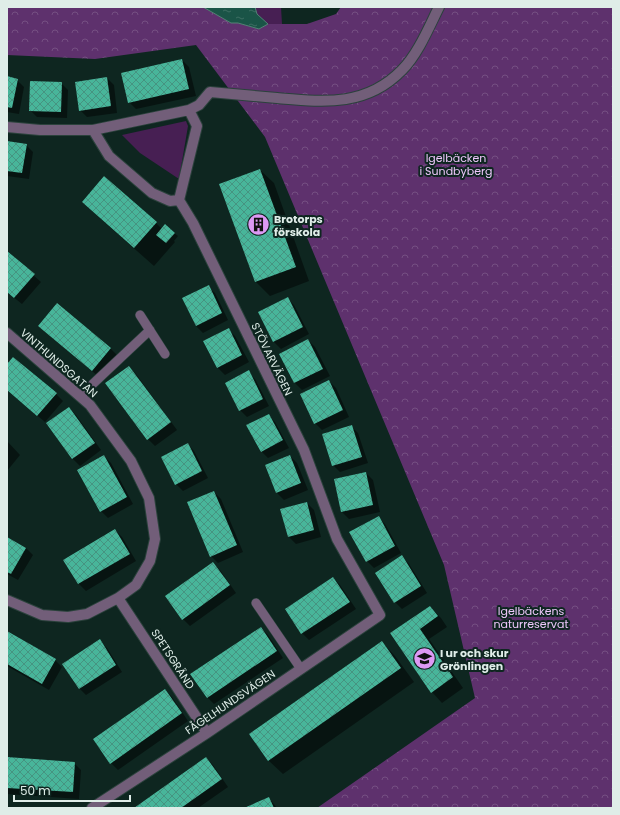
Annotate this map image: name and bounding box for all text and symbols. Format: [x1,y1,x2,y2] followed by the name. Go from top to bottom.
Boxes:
[419,150,493,179] park label: Igelbäcken i Sundbyberg
[274,211,323,240] place label: Brotorps förskola
[245,212,271,238] building icon: Brotorps förskola
[247,320,297,398] street label: STÖVARVÄGEN
[17,325,101,401] street label: VINTHUNDSGATAN
[494,603,568,632] park label: Igelbäckens naturreservat
[147,626,199,692] street label: SPETSGRÄND
[440,645,509,674] place label: I ur och skur Grönlingen
[411,646,437,672] school or university icon: I ur och skur Grönlingen
[182,666,278,738] street label: FÅGELHUNDSVÄGEN
[14,777,130,803] scale bar
[20,782,51,799] text: 50 m

